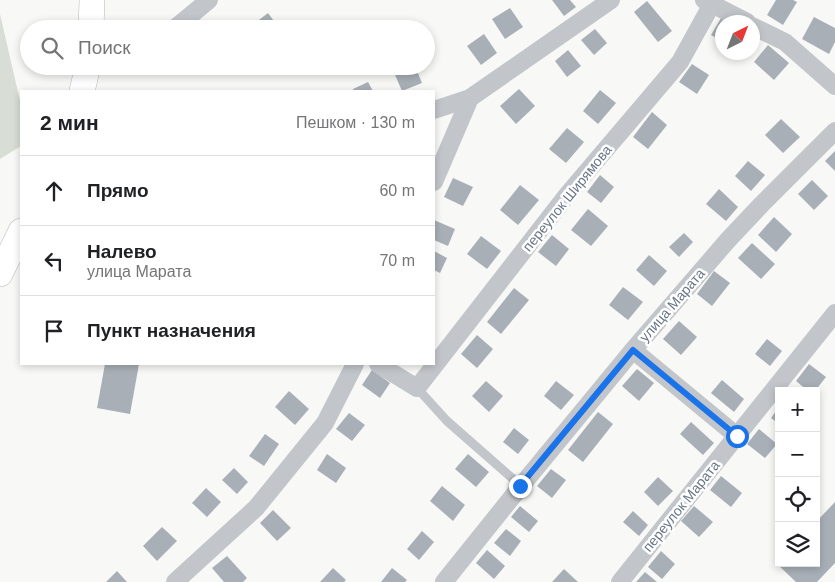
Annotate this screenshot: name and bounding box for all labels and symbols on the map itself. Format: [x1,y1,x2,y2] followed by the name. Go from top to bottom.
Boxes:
[715,15,760,60] north arrow
[519,142,615,254] street label: переулок Ширямова
[636,265,708,345] street label: улица Марата
[726,425,749,448] route start
[639,457,723,555] street label: переулок Марата
[509,475,532,498] route end

